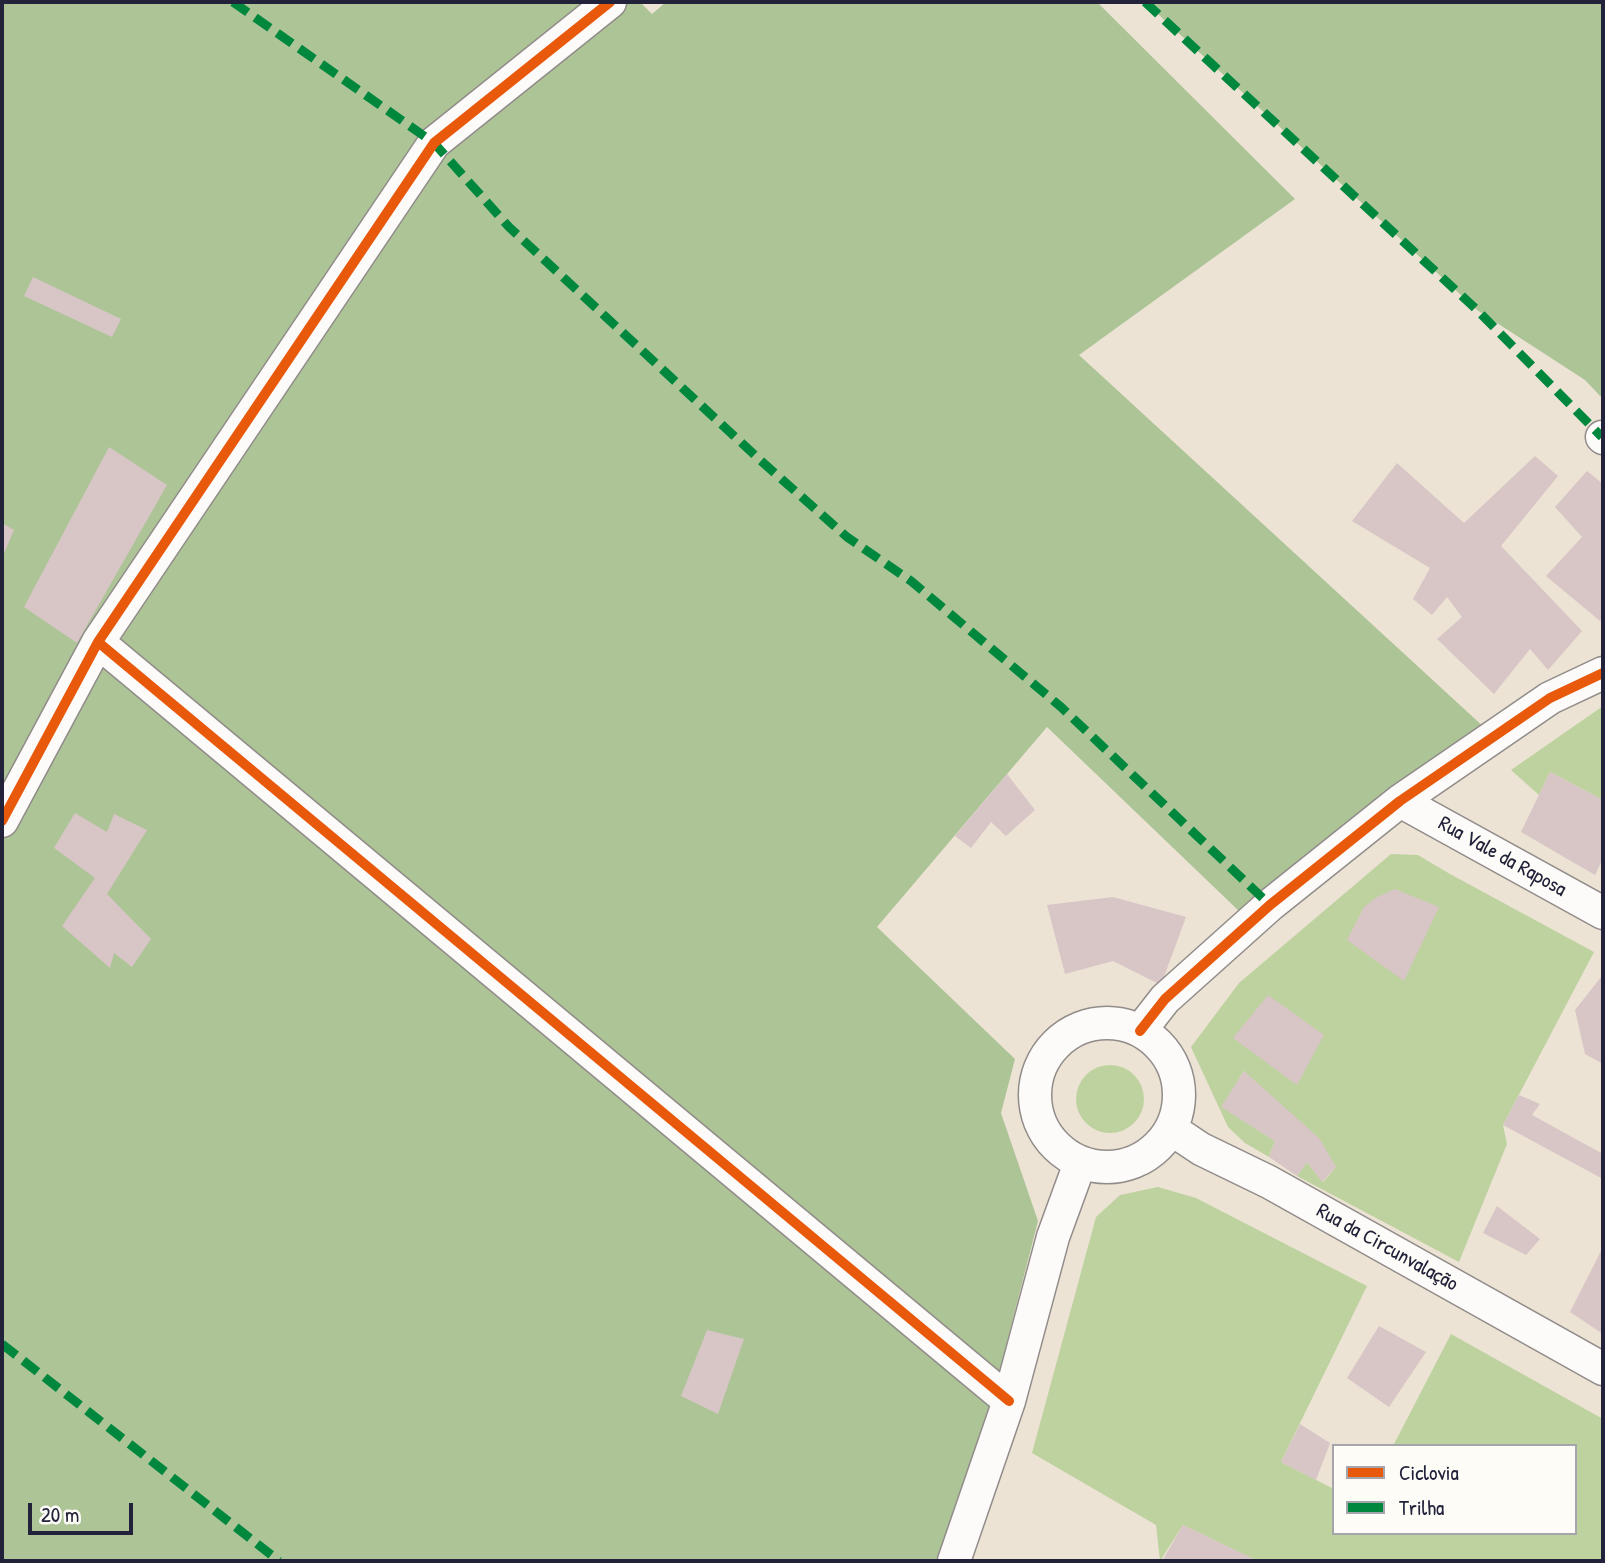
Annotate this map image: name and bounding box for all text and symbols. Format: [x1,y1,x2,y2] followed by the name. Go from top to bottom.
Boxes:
[1434,811,1570,903] street label: Rua Vale da Raposa
[1312,1199,1462,1297] street label: Rua da Circunvalação
[1332,1444,1577,1535] legend
[1399,1458,1459,1487] text: Ciclovia
[32,1490,136,1534] scale bar
[1399,1493,1444,1522] text: Trilha
[41,1500,79,1529] text: 20 m

